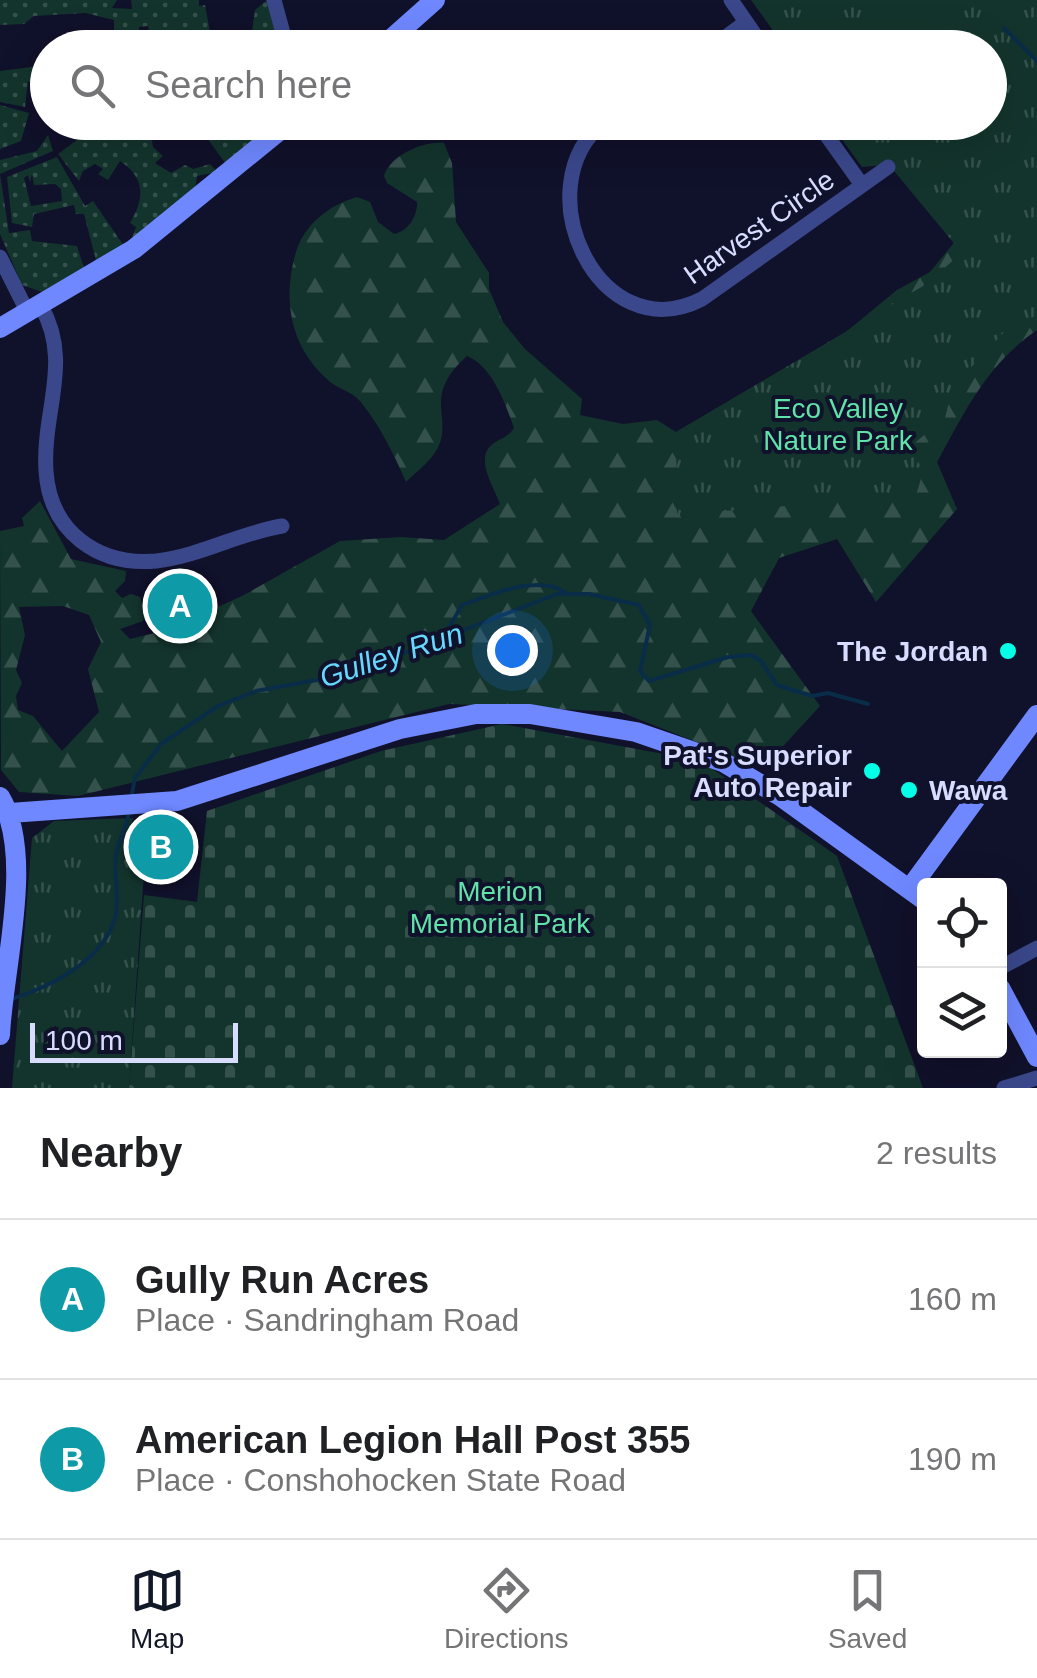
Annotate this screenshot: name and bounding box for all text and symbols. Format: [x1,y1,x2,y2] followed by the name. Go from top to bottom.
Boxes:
[30,30,1007,140] search box
[65,58,120,113] icon: search
[145,64,352,106] text: Search here
[678,164,840,290] street label: Harvest Circle
[763,393,914,456] park label: Eco Valley Nature Park
[148,568,212,644] pin: A
[315,616,467,694] water label: Gulley Run
[487,625,538,676] your location
[837,636,988,667] place label: The Jordan
[997,640,1019,662] marker: The Jordan
[663,740,852,803] place label: Pat's Superior Auto Repair
[861,760,883,782] marker: Pat's Superior Auto Repair
[929,775,1008,806] place label: Wawa
[898,779,920,801] marker: Wawa
[128,810,194,884] pin: B
[410,876,591,939] park label: Merion Memorial Park
[917,878,1007,1058] map controls
[917,878,1007,968] button: locate
[917,968,1007,1058] button: layers
[30,1018,238,1062] scale bar
[45,1025,123,1056] text: 100 m
[40,1129,182,1176] text: Nearby
[876,1135,997,1171] text: 2 results
[135,1259,429,1301] text: Gully Run Acres
[61,1281,84,1317] text: A
[908,1281,997,1317] text: 160 m
[135,1302,519,1338] text: Place · Sandringham Road
[135,1419,690,1461] text: American Legion Hall Post 355
[61,1441,84,1477] text: B
[908,1441,997,1477] text: 190 m
[135,1462,626,1498] text: Place · Conshohocken State Road
[130,1563,185,1655] tab: Map
[444,1563,569,1655] tab: Directions
[828,1563,907,1655] tab: Saved

